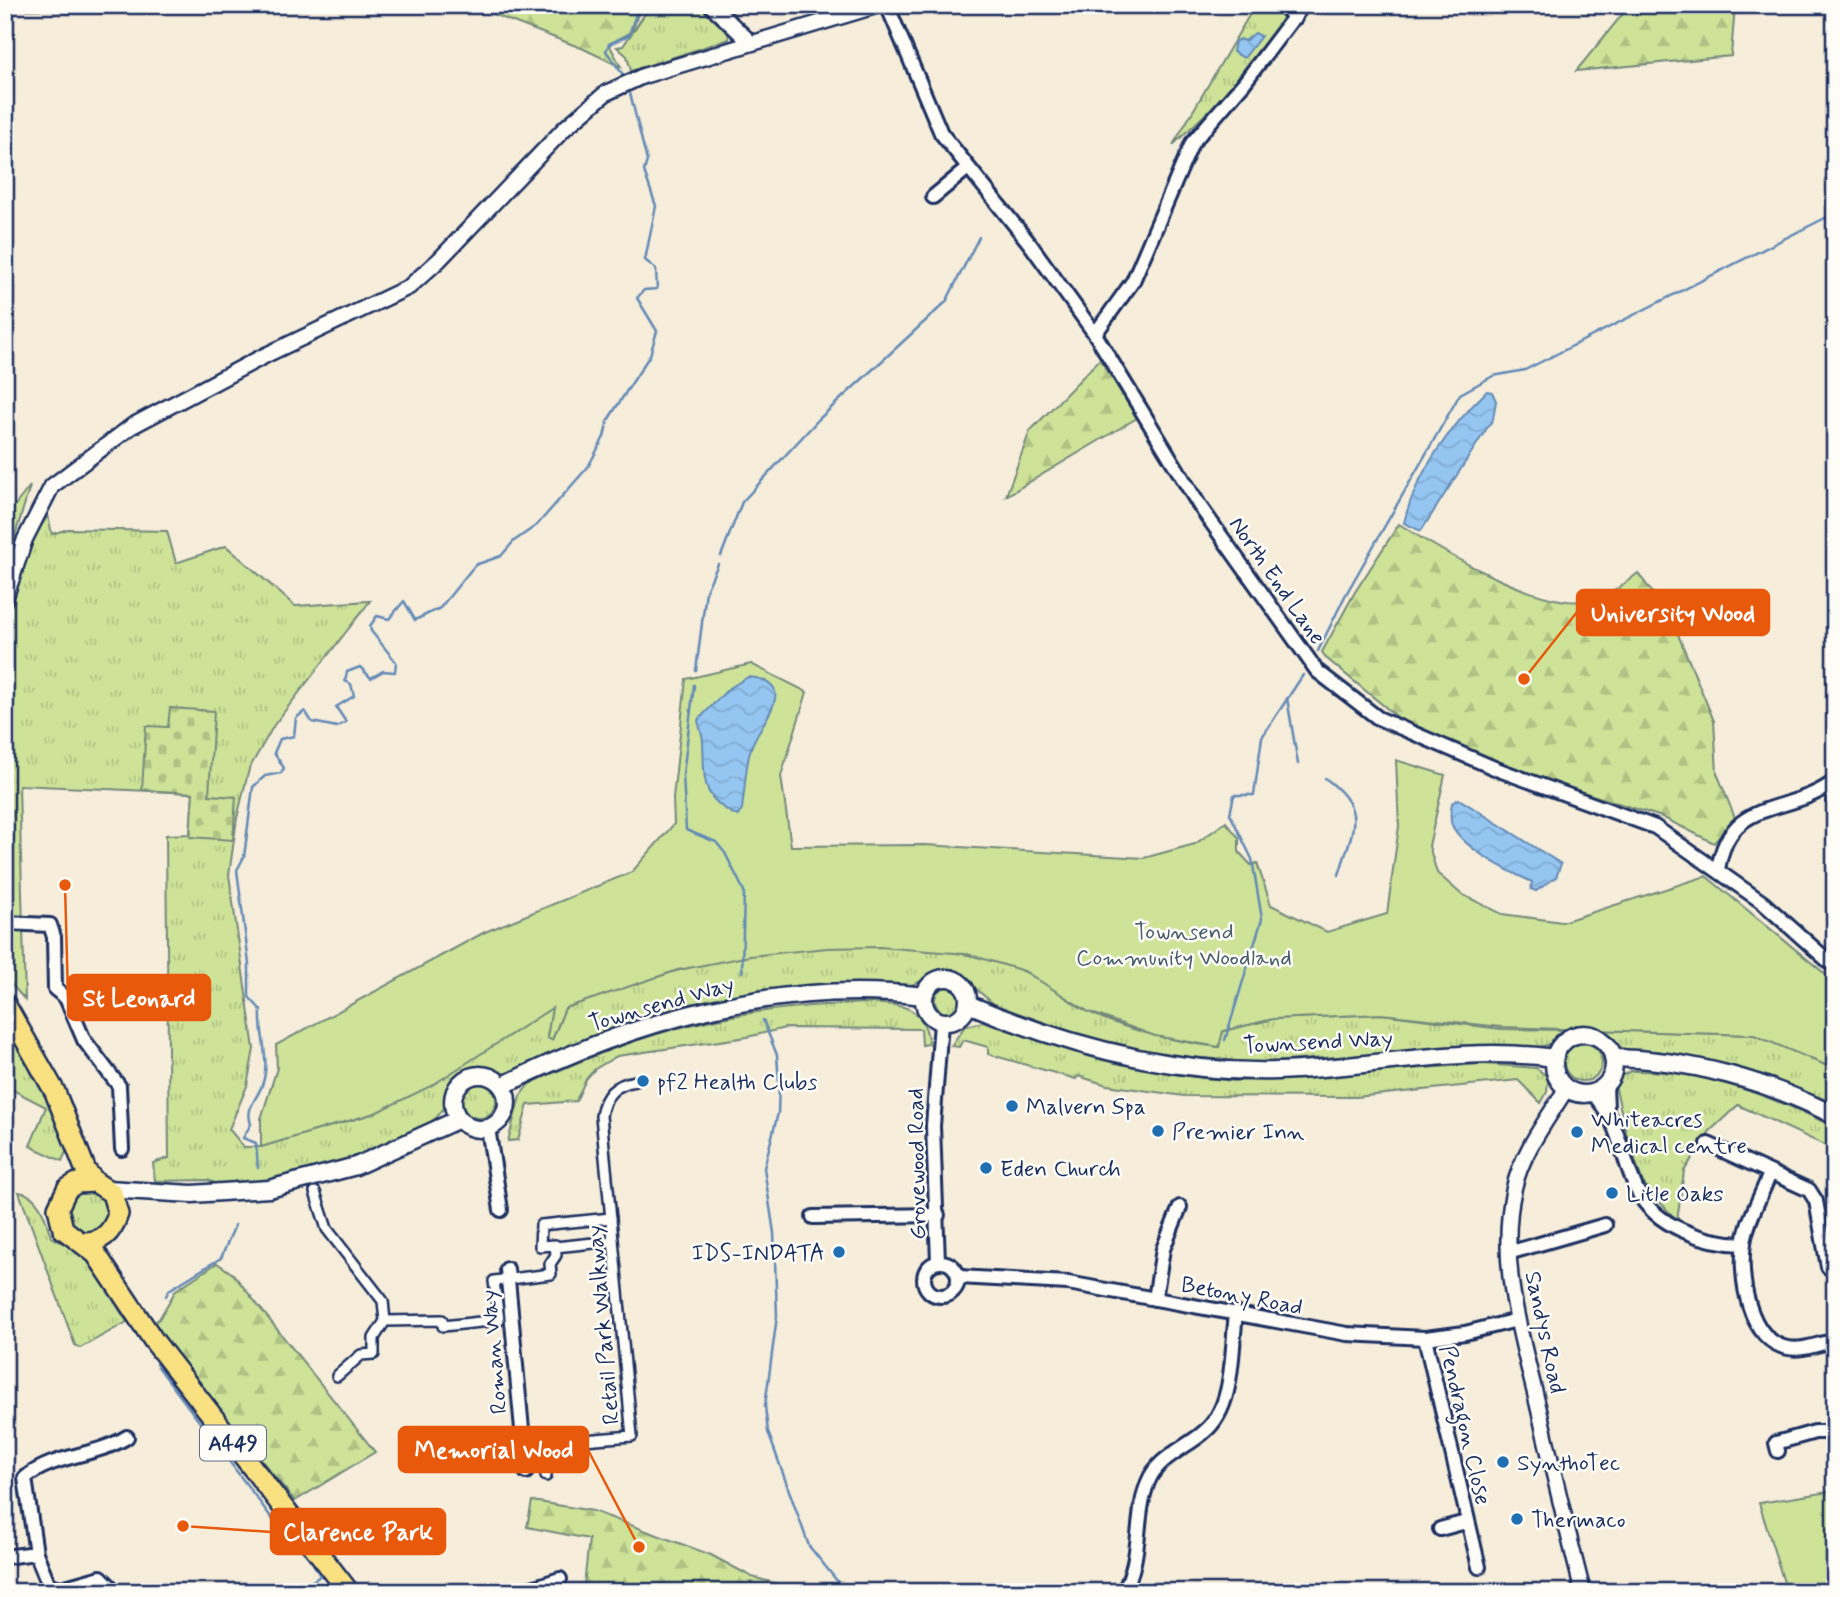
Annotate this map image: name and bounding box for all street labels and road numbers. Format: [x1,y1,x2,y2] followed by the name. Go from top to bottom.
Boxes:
[1221,511,1332,651] street label: North End Lane
[585,970,738,1040] street label: Townsend Way
[1242,1024,1394,1062] street label: Townsend Way
[902,1088,934,1240] street label: Grovewood Road
[580,1224,628,1426] street label: Retail Park Walkway
[1516,1269,1572,1396] street label: Sandys Road
[1178,1270,1305,1323] street label: Betony Road
[475,1288,515,1415] street label: Roman Way
[1429,1343,1497,1509] street label: Pendragon Close
[200,1426,266,1460] road number: A449

